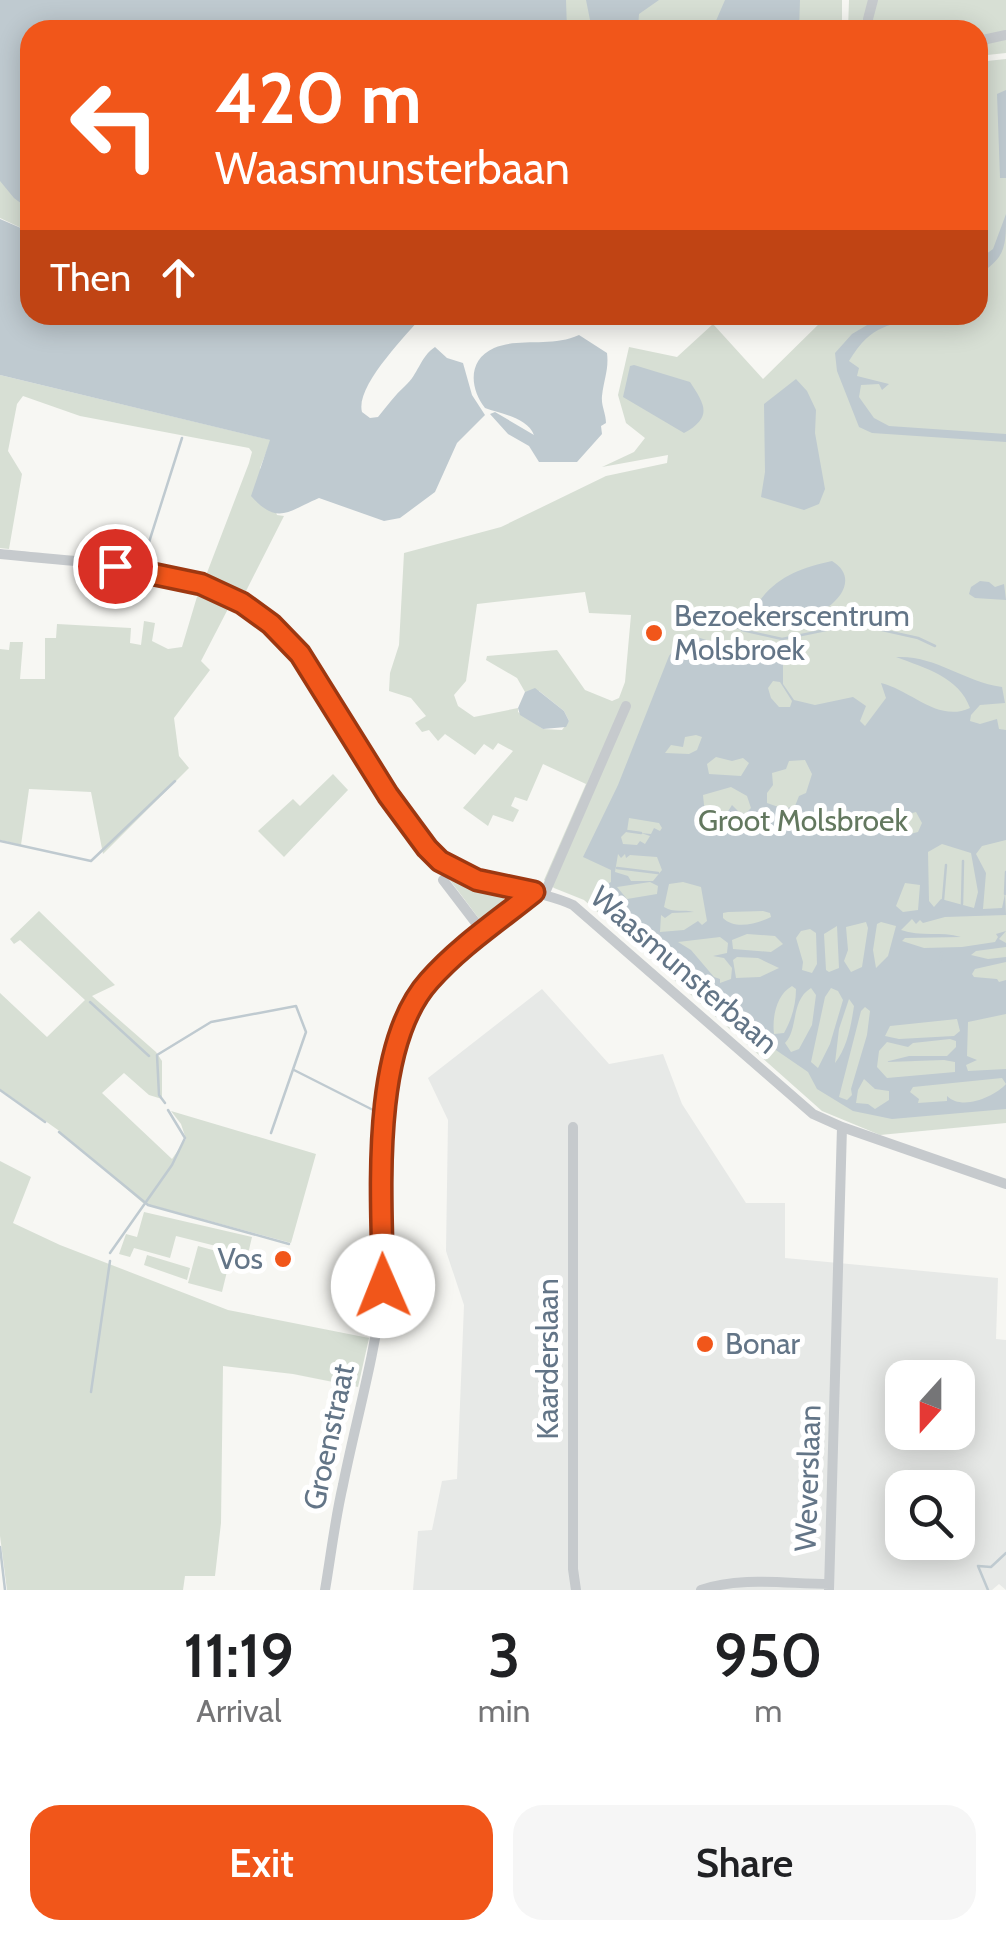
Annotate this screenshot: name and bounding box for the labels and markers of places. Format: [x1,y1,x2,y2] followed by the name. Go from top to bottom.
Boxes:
[73,524,158,609] pin
[674,597,910,668] place label: Bezoekerscentrum Molsbroek
[643,622,665,644] marker: Bezoekerscentrum Molsbroek
[218,1240,263,1277] place label: Vos
[272,1248,294,1270] marker: Vos
[725,1325,801,1362] place label: Bonar
[694,1333,716,1355] marker: Bonar

